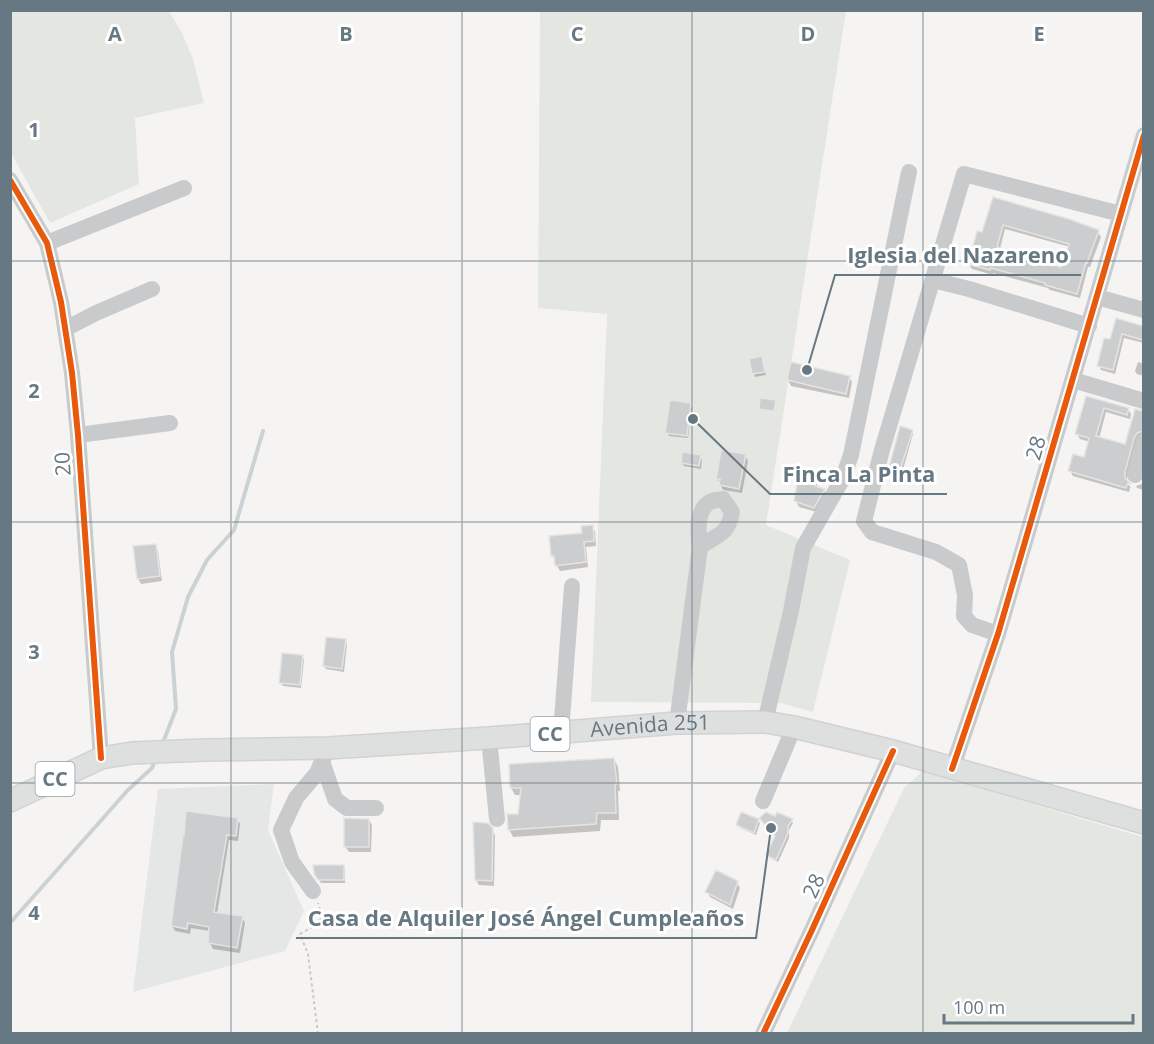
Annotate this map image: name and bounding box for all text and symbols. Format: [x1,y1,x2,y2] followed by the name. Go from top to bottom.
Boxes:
[108,20,122,47] text: A
[339,20,353,47] text: B
[571,20,584,47] text: C
[801,20,815,47] text: D
[1033,20,1045,47] text: E
[28,116,40,143] text: 1
[835,235,1081,275] callout: Iglesia del Nazareno
[847,239,1069,269] text: Iglesia del Nazareno
[28,377,40,404] text: 2
[1018,432,1052,463] street label: 28
[47,451,77,477] street label: 20
[770,454,947,494] callout: Finca La Pinta
[783,458,935,488] text: Finca La Pinta
[28,638,40,665] text: 3
[589,708,710,743] street label: Avenida 251
[530,717,570,751] road number: CC
[36,762,74,796] road number: CC
[795,869,831,902] street label: 28
[296,898,756,938] callout: Casa de Alquiler José Ángel Cumpleaños
[28,899,40,926] text: 4
[308,902,744,932] text: Casa de Alquiler José Ángel Cumpleaños
[944,987,1133,1025] scale bar
[953,995,1005,1019] text: 100 m

